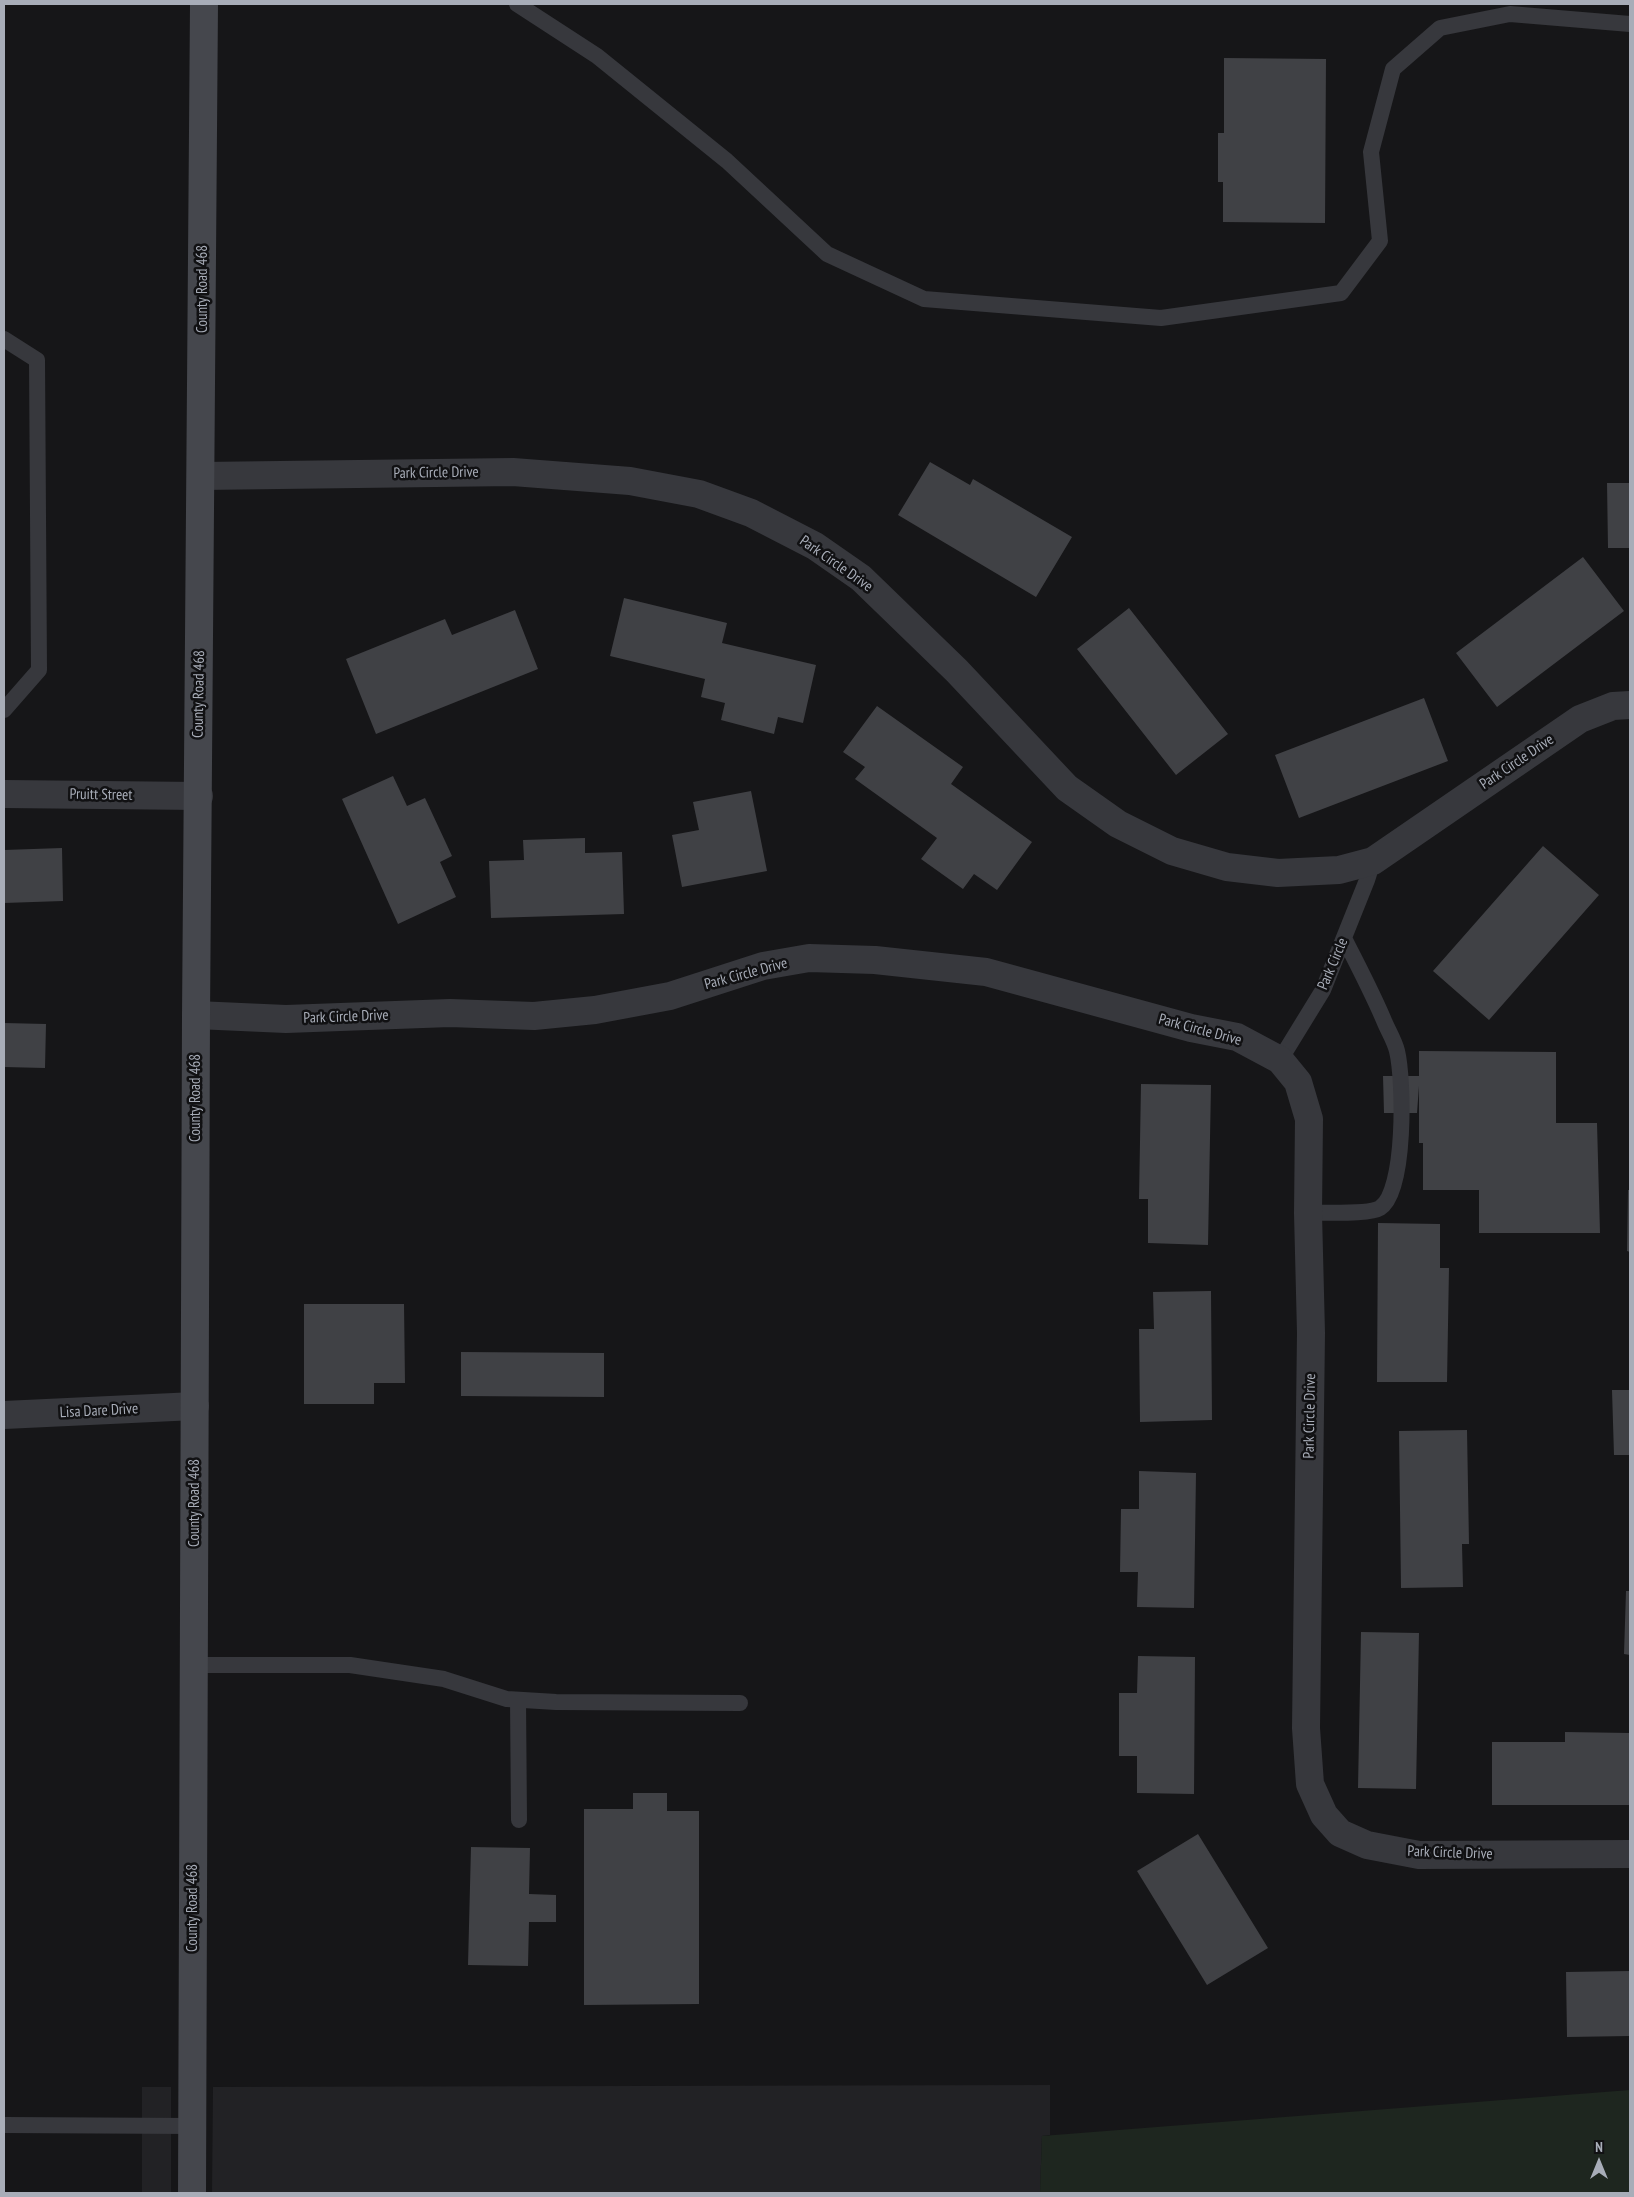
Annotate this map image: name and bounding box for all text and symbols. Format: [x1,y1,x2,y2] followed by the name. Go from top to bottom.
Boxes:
[194,245,212,333] street label: County Road 468
[393,463,479,483] street label: Park Circle Drive
[796,532,876,596] street label: Park Circle Drive
[189,650,209,738] street label: County Road 468
[1477,731,1557,793] street label: Park Circle Drive
[69,785,133,805] street label: Pruitt Street
[1314,935,1352,993] street label: Park Circle
[703,954,789,994] street label: Park Circle Drive
[303,1007,389,1027] street label: Park Circle Drive
[1157,1010,1243,1050] street label: Park Circle Drive
[187,1054,205,1142] street label: County Road 468
[1300,1373,1320,1459] street label: Park Circle Drive
[59,1400,139,1422] street label: Lisa Dare Drive
[186,1459,204,1547] street label: County Road 468
[1407,1843,1493,1863] street label: Park Circle Drive
[184,1864,202,1952] street label: County Road 468
[1574,2137,1624,2187] north arrow
[1595,2138,1603,2156] text: N

